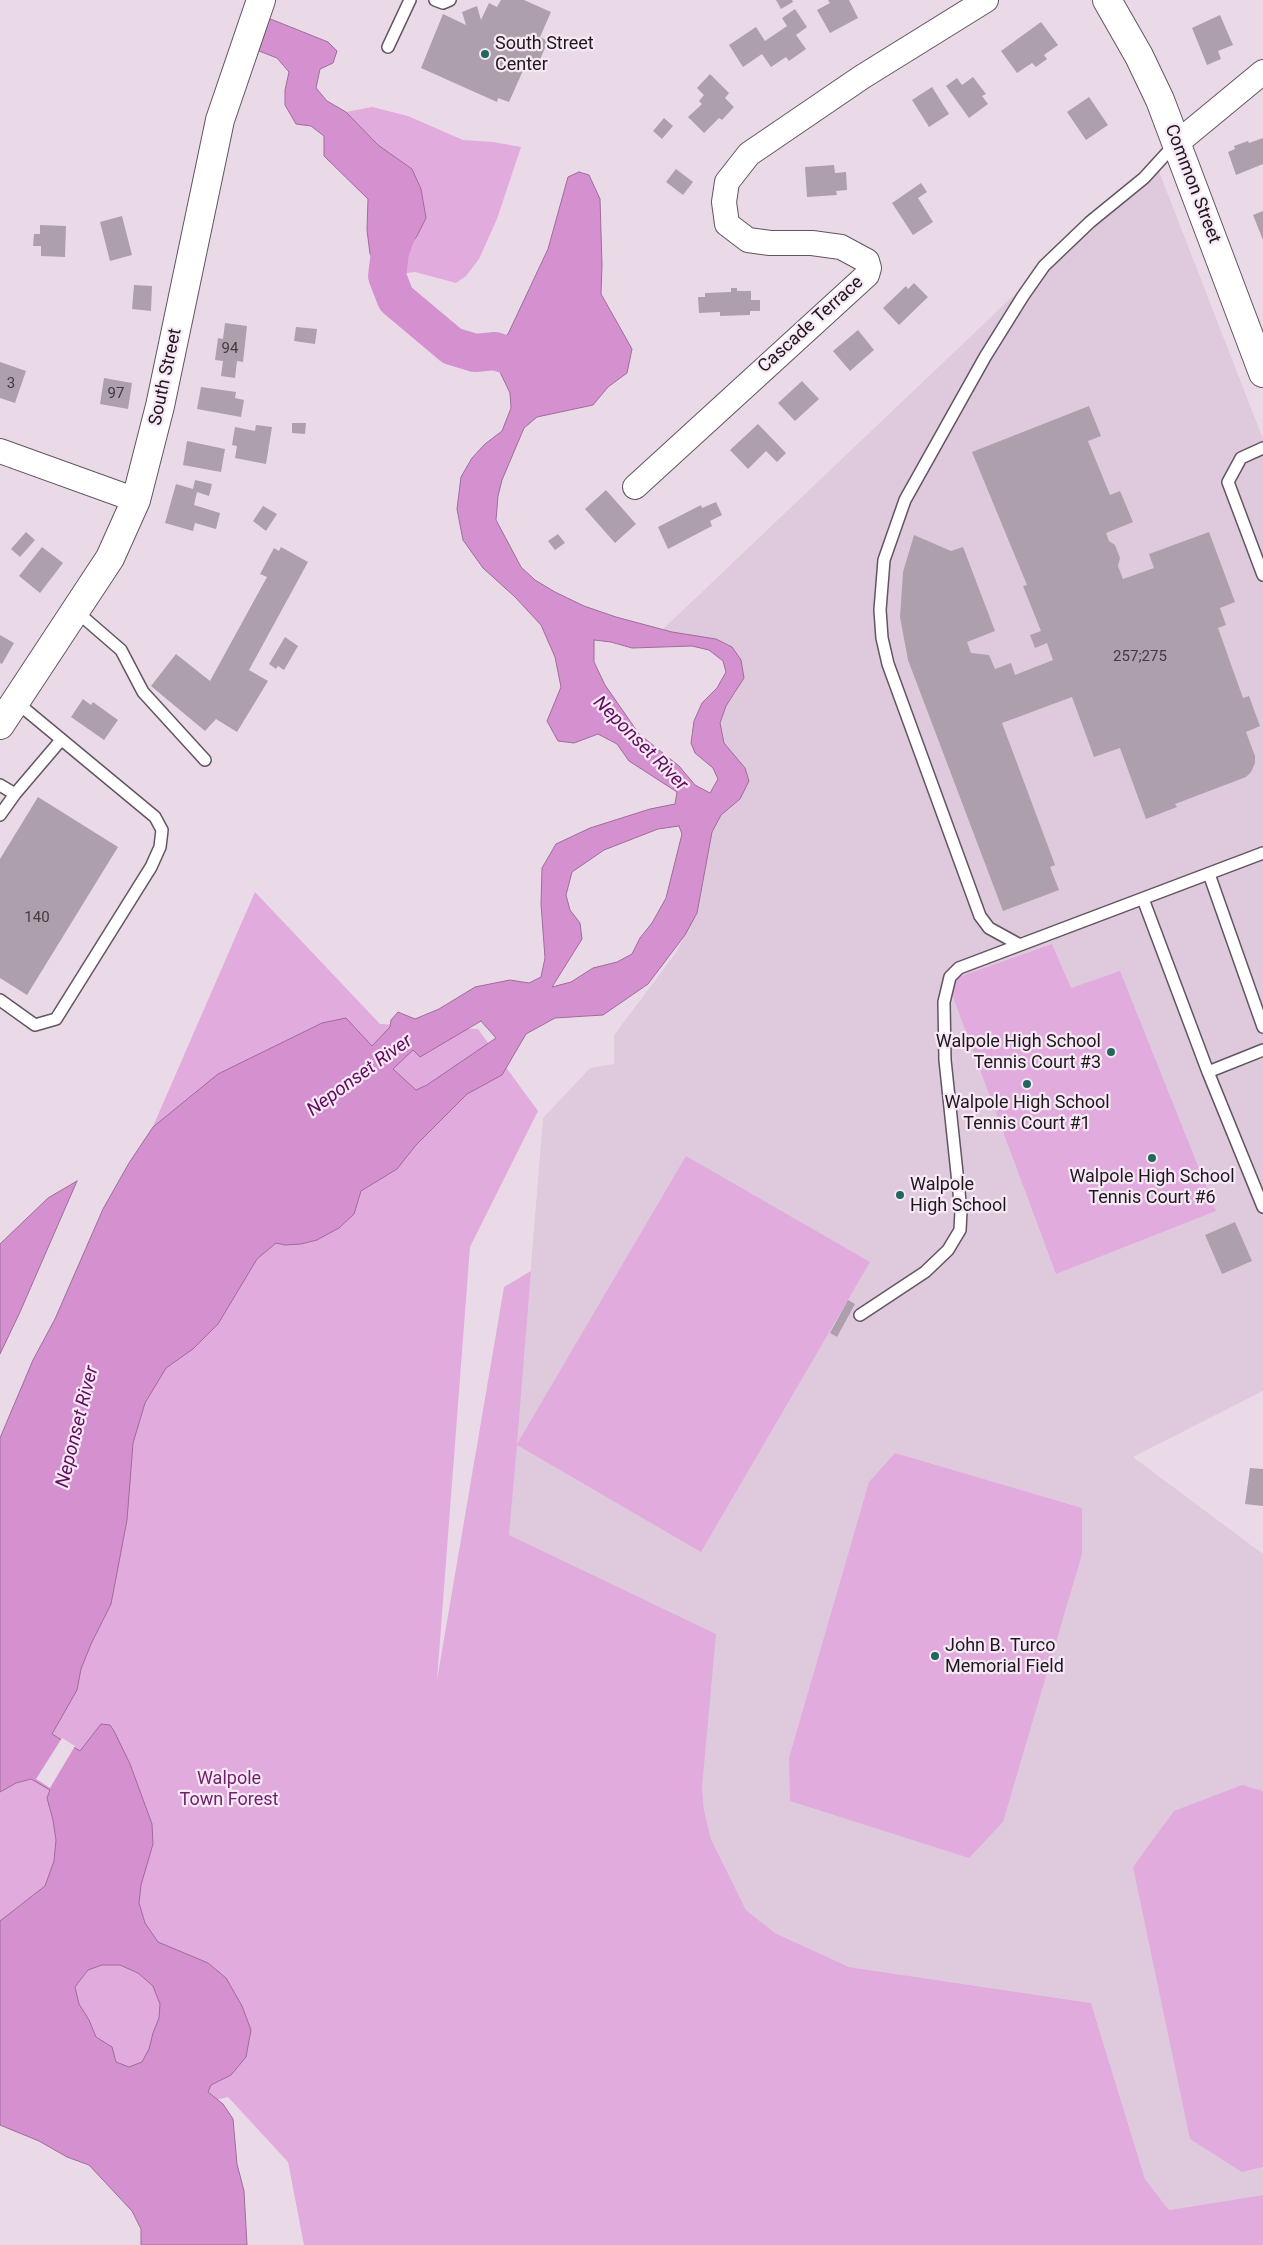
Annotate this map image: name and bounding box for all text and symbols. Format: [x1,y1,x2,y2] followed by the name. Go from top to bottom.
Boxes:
[495,33,594,76] place label: South Street Center
[479,48,491,60] marker: South Street Center
[1159,121,1225,247] street label: Common Street
[754,272,868,378] street label: Cascade Terrace
[145,327,187,427] street label: South Street
[222,340,238,358] house number: 94
[7,375,15,393] house number: 3
[108,385,124,403] house number: 97
[1113,648,1167,666] house number: 257;275
[588,692,692,796] water label: Neponset River
[24,909,50,927] house number: 140
[303,1030,417,1122] water label: Neponset River
[936,1031,1101,1074] place label: Walpole High School Tennis Court #3
[1105,1046,1117,1058] marker: Walpole High School Tennis Court #3
[1021,1078,1033,1090] marker: Walpole High School Tennis Court #1
[944,1092,1110,1134] place label: Walpole High School Tennis Court #1
[1146,1152,1158,1164] marker: Walpole High School Tennis Court #6
[1069,1166,1235,1208] place label: Walpole High School Tennis Court #6
[910,1174,1007,1216] place label: Walpole High School
[894,1189,906,1201] marker: Walpole High School
[52,1364,104,1490] water label: Neponset River
[945,1635,1064,1678] place label: John B. Turco Memorial Field
[929,1650,941,1662] marker: John B. Turco Memorial Field
[180,1768,278,1810] park label: Walpole Town Forest

